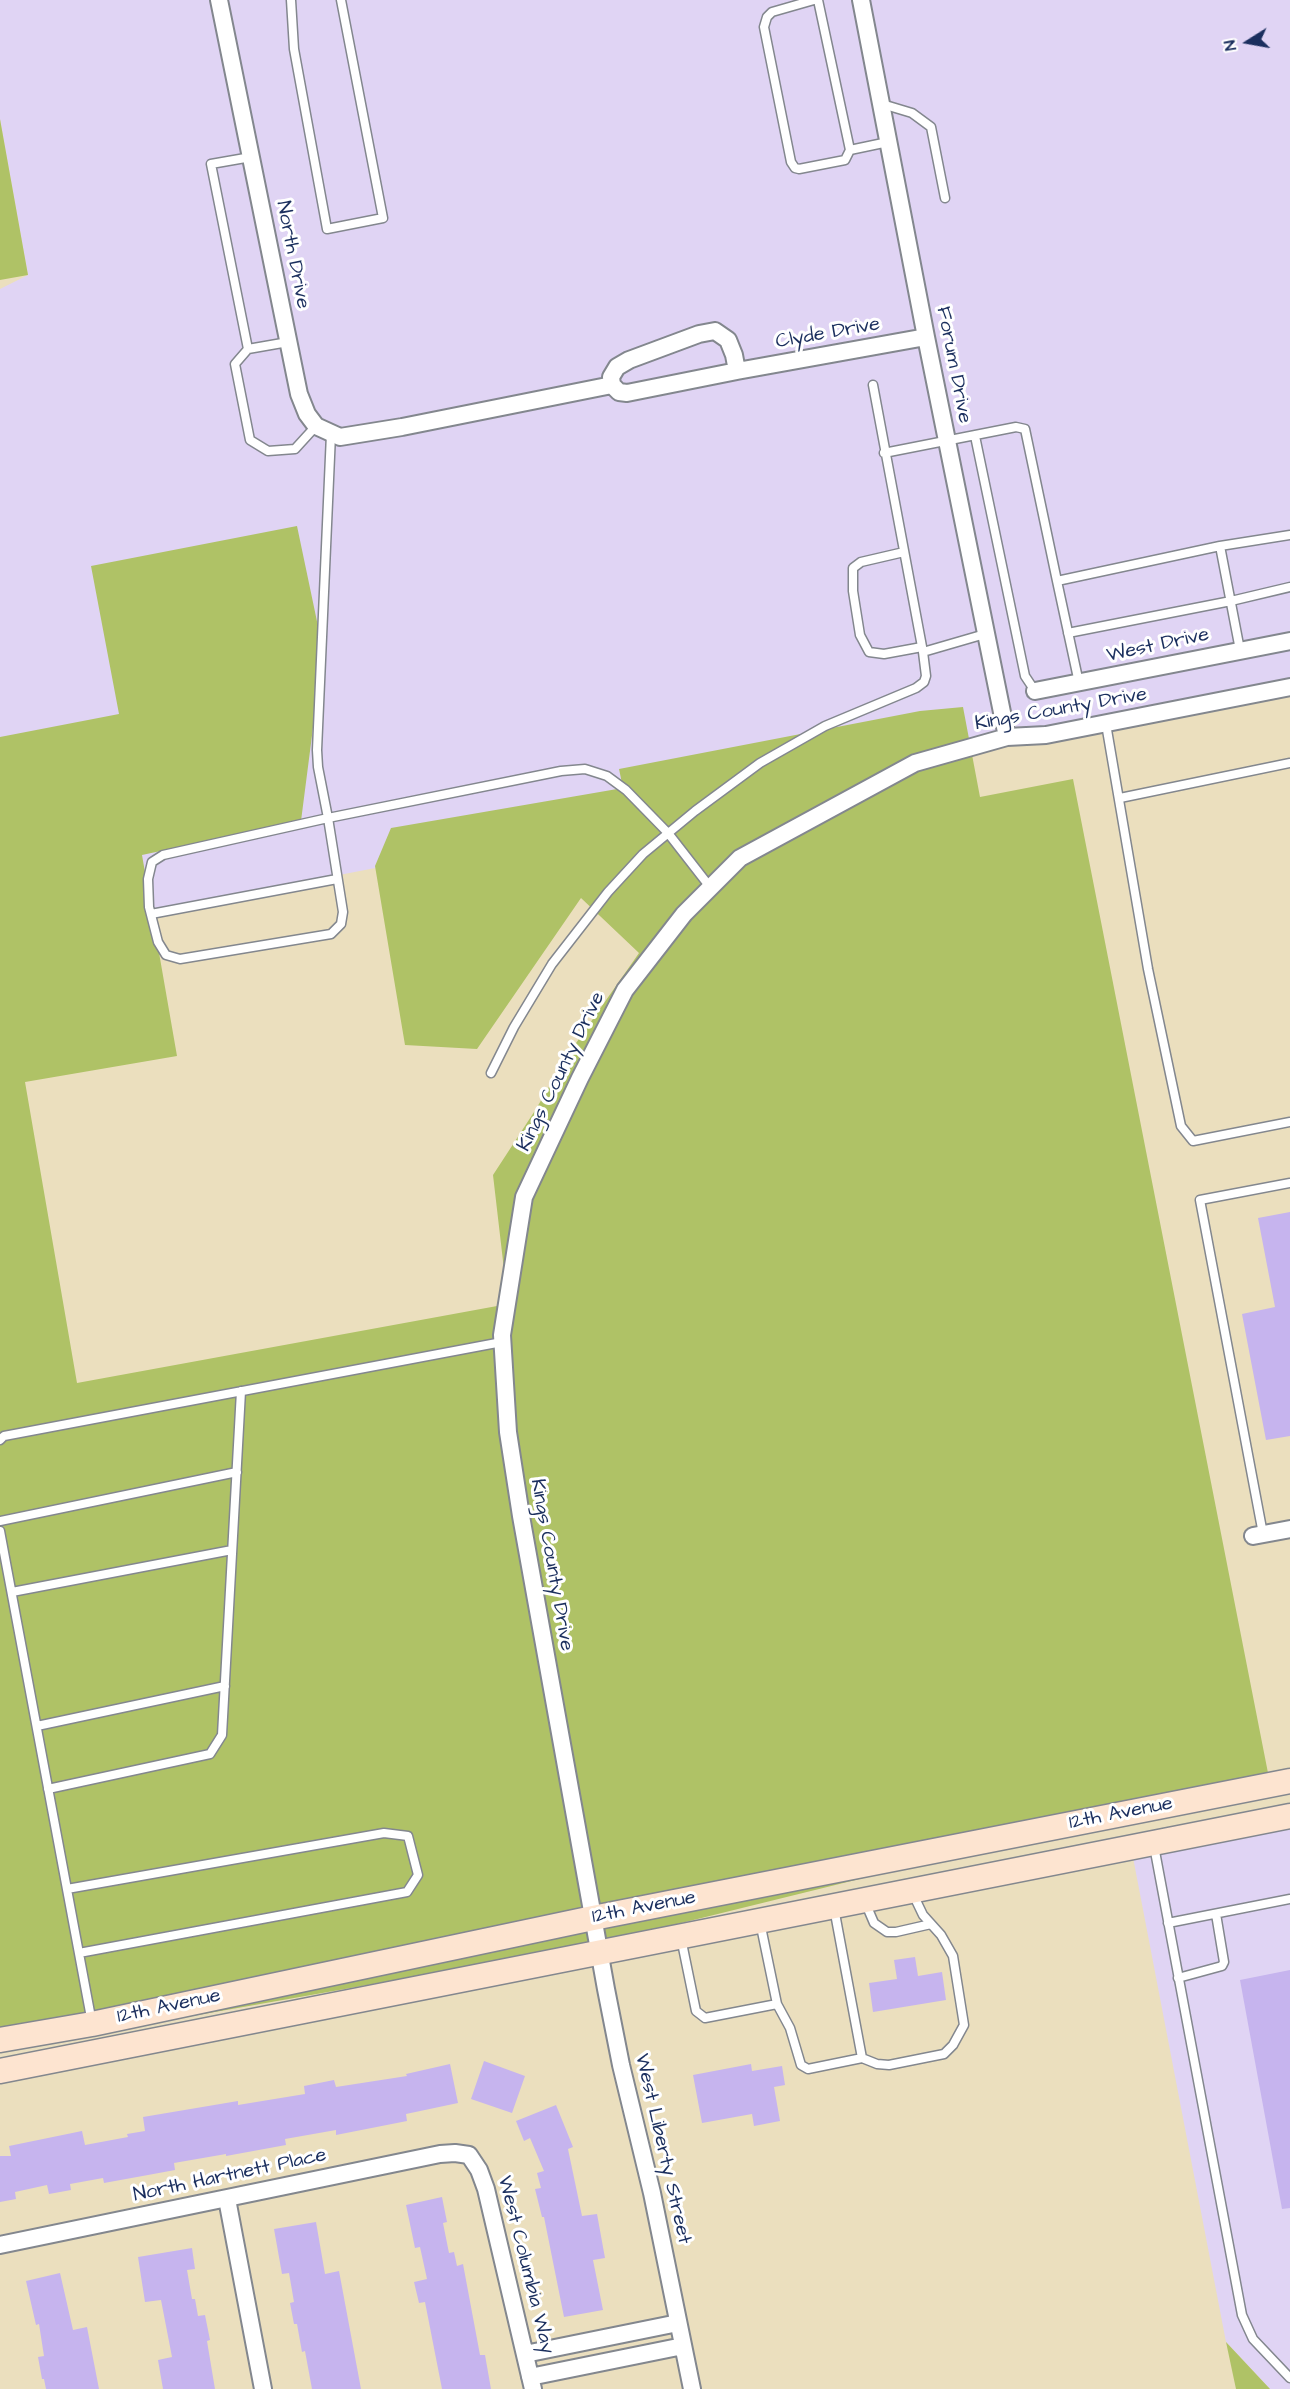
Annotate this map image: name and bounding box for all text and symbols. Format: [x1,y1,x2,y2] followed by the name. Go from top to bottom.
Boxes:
[1218,12,1278,72] north arrow
[1219,38,1242,52] text: N
[270,199,314,311] street label: North Drive
[930,305,976,425] street label: Forum Drive
[774,313,882,355] street label: Clyde Drive
[1105,623,1211,669] street label: West Drive
[973,683,1149,737] street label: Kings County Drive
[513,988,611,1156] street label: Kings County Drive
[524,1477,578,1653] street label: Kings County Drive
[1067,1792,1175,1836] street label: 12th Avenue
[590,1886,698,1930] street label: 12th Avenue
[115,1984,223,2030] street label: 12th Avenue
[628,2052,696,2246] street label: West Liberty Street
[131,2144,329,2208] street label: North Hartnett Place
[491,2174,559,2356] street label: West Columbia Way

